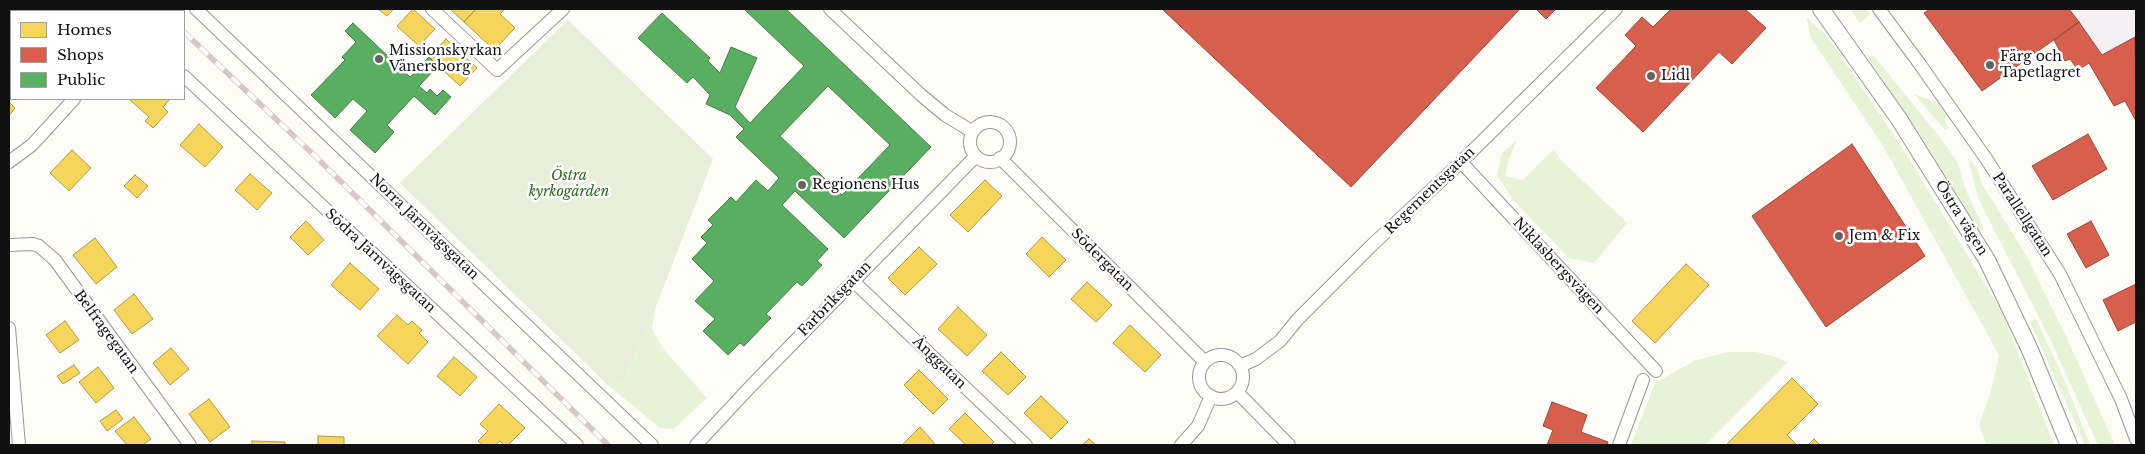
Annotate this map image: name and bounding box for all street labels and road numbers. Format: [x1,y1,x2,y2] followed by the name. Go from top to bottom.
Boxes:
[1382,144,1478,238] street label: Regementsgatan
[1989,170,2055,260] street label: Parallellgatan
[366,171,482,283] street label: Norra Järnvägsgatan
[1931,177,1991,259] street label: Östra vägen
[321,206,439,316] street label: Södra Järnvägsgatan
[1509,215,1607,317] street label: Niklasbergsvägen
[1067,225,1137,295] street label: Södergatan
[795,258,875,340] street label: Farbriksgatan
[70,287,142,377] street label: Belfragegatan
[909,333,969,393] street label: Änggatan

